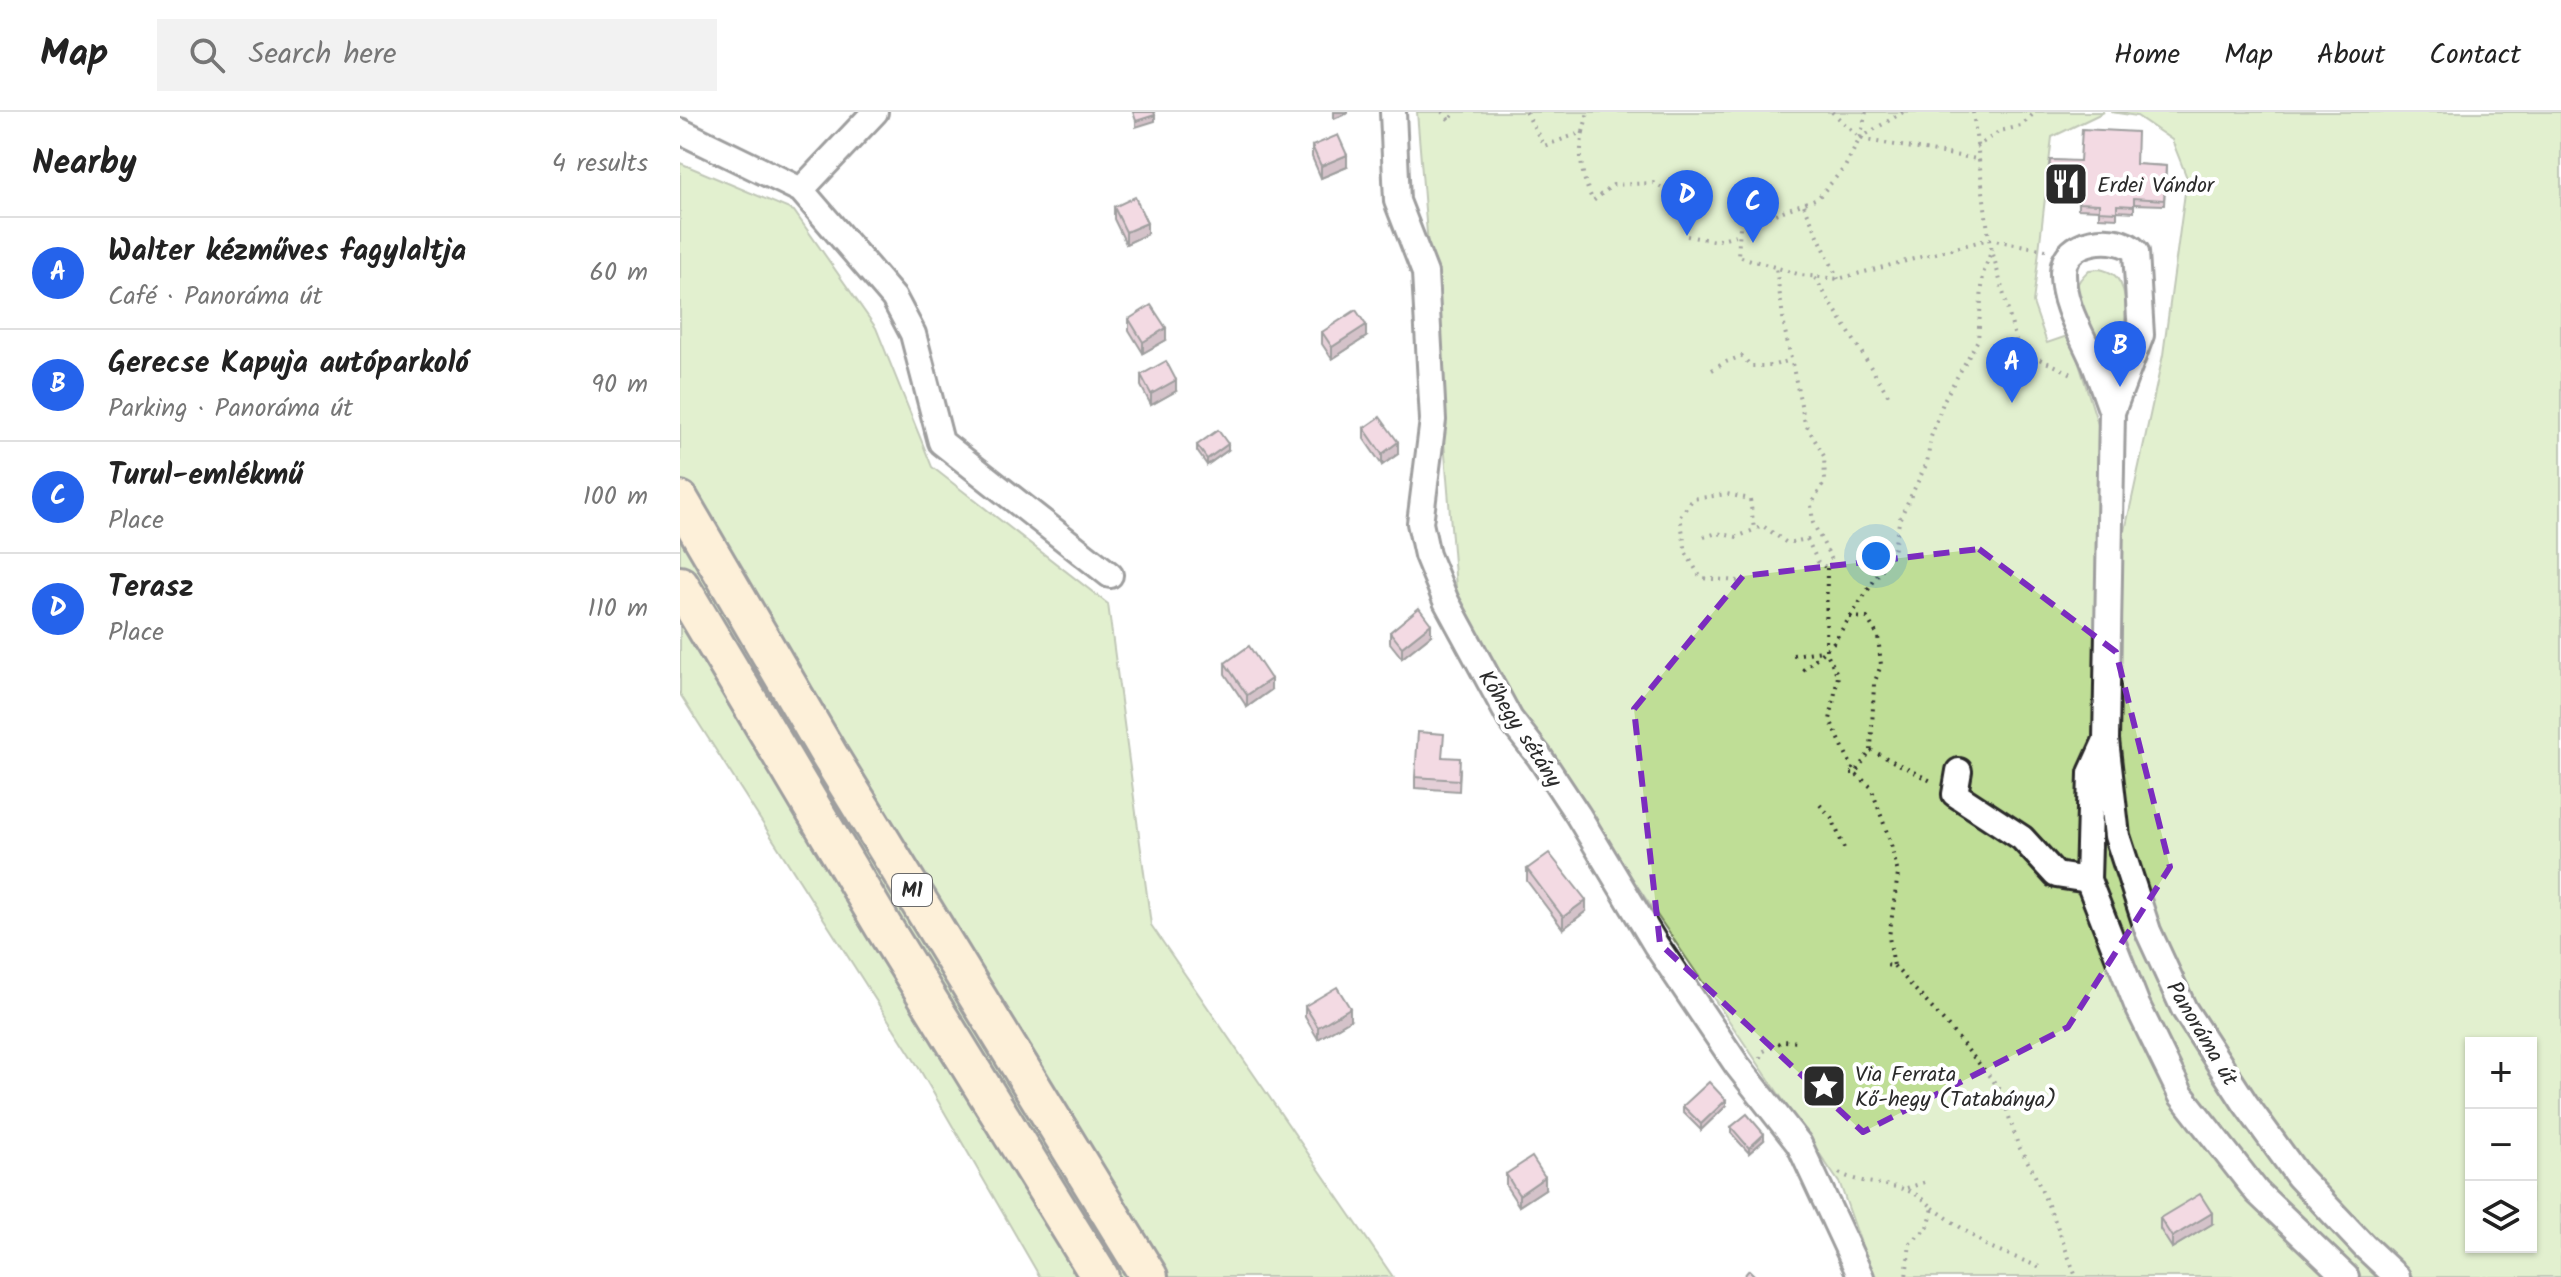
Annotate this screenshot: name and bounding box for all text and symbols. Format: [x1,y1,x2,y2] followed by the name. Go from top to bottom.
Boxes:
[157,19,717,91] search box
[40,25,109,85] text: Map
[249,31,396,79] text: Search here
[185,33,229,77] icon: search
[2114,33,2180,78] text: Home
[2224,33,2273,78] text: Map
[2317,33,2385,78] text: About
[2429,33,2521,78] text: Contact
[32,137,137,191] text: Nearby
[552,143,648,185] text: 4 results
[2042,160,2090,208] restaurant icon: Erdei Vándor
[2097,169,2216,204] place label: Erdei Vándor
[1661,170,1713,236] pin: D
[1727,177,1779,243] pin: C
[108,228,466,276] text: Walter kézműves fagylaltja
[50,252,66,294] text: A
[589,252,648,294] text: 60 m
[108,276,323,318] text: Café · Panoráma út
[2094,321,2146,387] pin: B
[1986,337,2038,403] pin: A
[108,340,469,388] text: Gerecse Kapuja autóparkoló
[50,364,66,406] text: B
[591,364,648,406] text: 90 m
[108,388,353,430] text: Parking · Panoráma út
[108,452,303,500] text: Turul-emlékmű
[50,476,66,518] text: C
[583,476,648,518] text: 100 m
[108,500,164,542] text: Place
[1856,536,1896,576] your location
[108,564,194,612] text: Terasz
[49,588,67,630] text: D
[588,588,648,630] text: 110 m
[108,612,164,654] text: Place
[1468,664,1570,796] street label: Kőhegy sétány
[892,874,932,906] road number: M1
[2156,975,2246,1094] street label: Panoráma út
[2465,1037,2537,1253] map controls
[2465,1037,2537,1109] button: +
[1855,1058,2056,1118] place label: Via Ferrata Kő-hegy (Tatabánya)
[1800,1062,1848,1110] place icon: Via Ferrata Kő-hegy (Tatabánya)
[2465,1109,2537,1181] button: −
[2465,1181,2537,1253] button: layers

